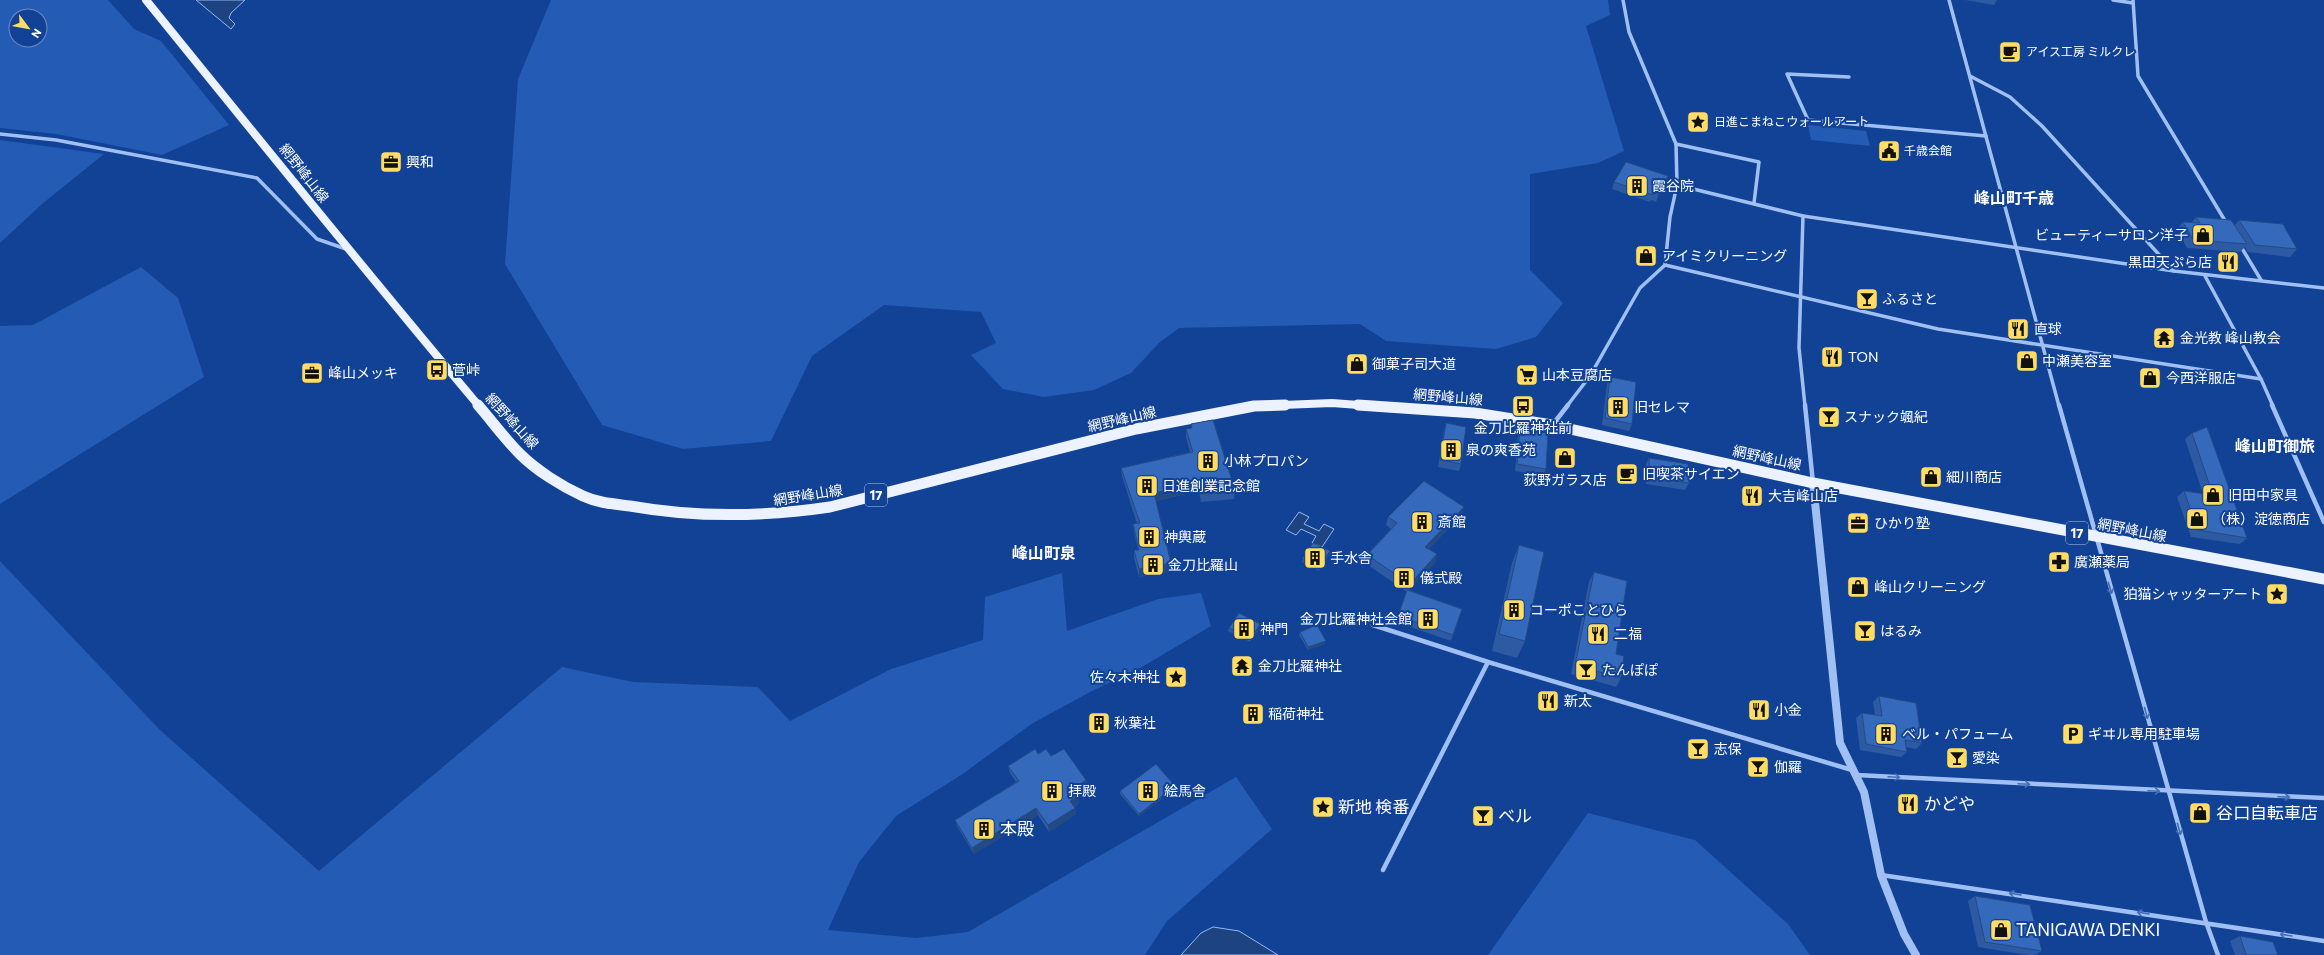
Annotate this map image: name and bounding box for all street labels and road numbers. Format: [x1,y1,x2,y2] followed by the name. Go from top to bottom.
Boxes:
[276,140,333,206] street label: 網野峰山線
[1412,385,1484,408] street label: 網野峰山線
[482,389,542,452] street label: 網野峰山線
[1086,402,1158,435] street label: 網野峰山線
[1731,442,1803,473] street label: 網野峰山線
[772,481,844,508] street label: 網野峰山線
[865,484,887,506] road number: 17
[2096,514,2168,545] street label: 網野峰山線
[2066,522,2088,544] road number: 17

